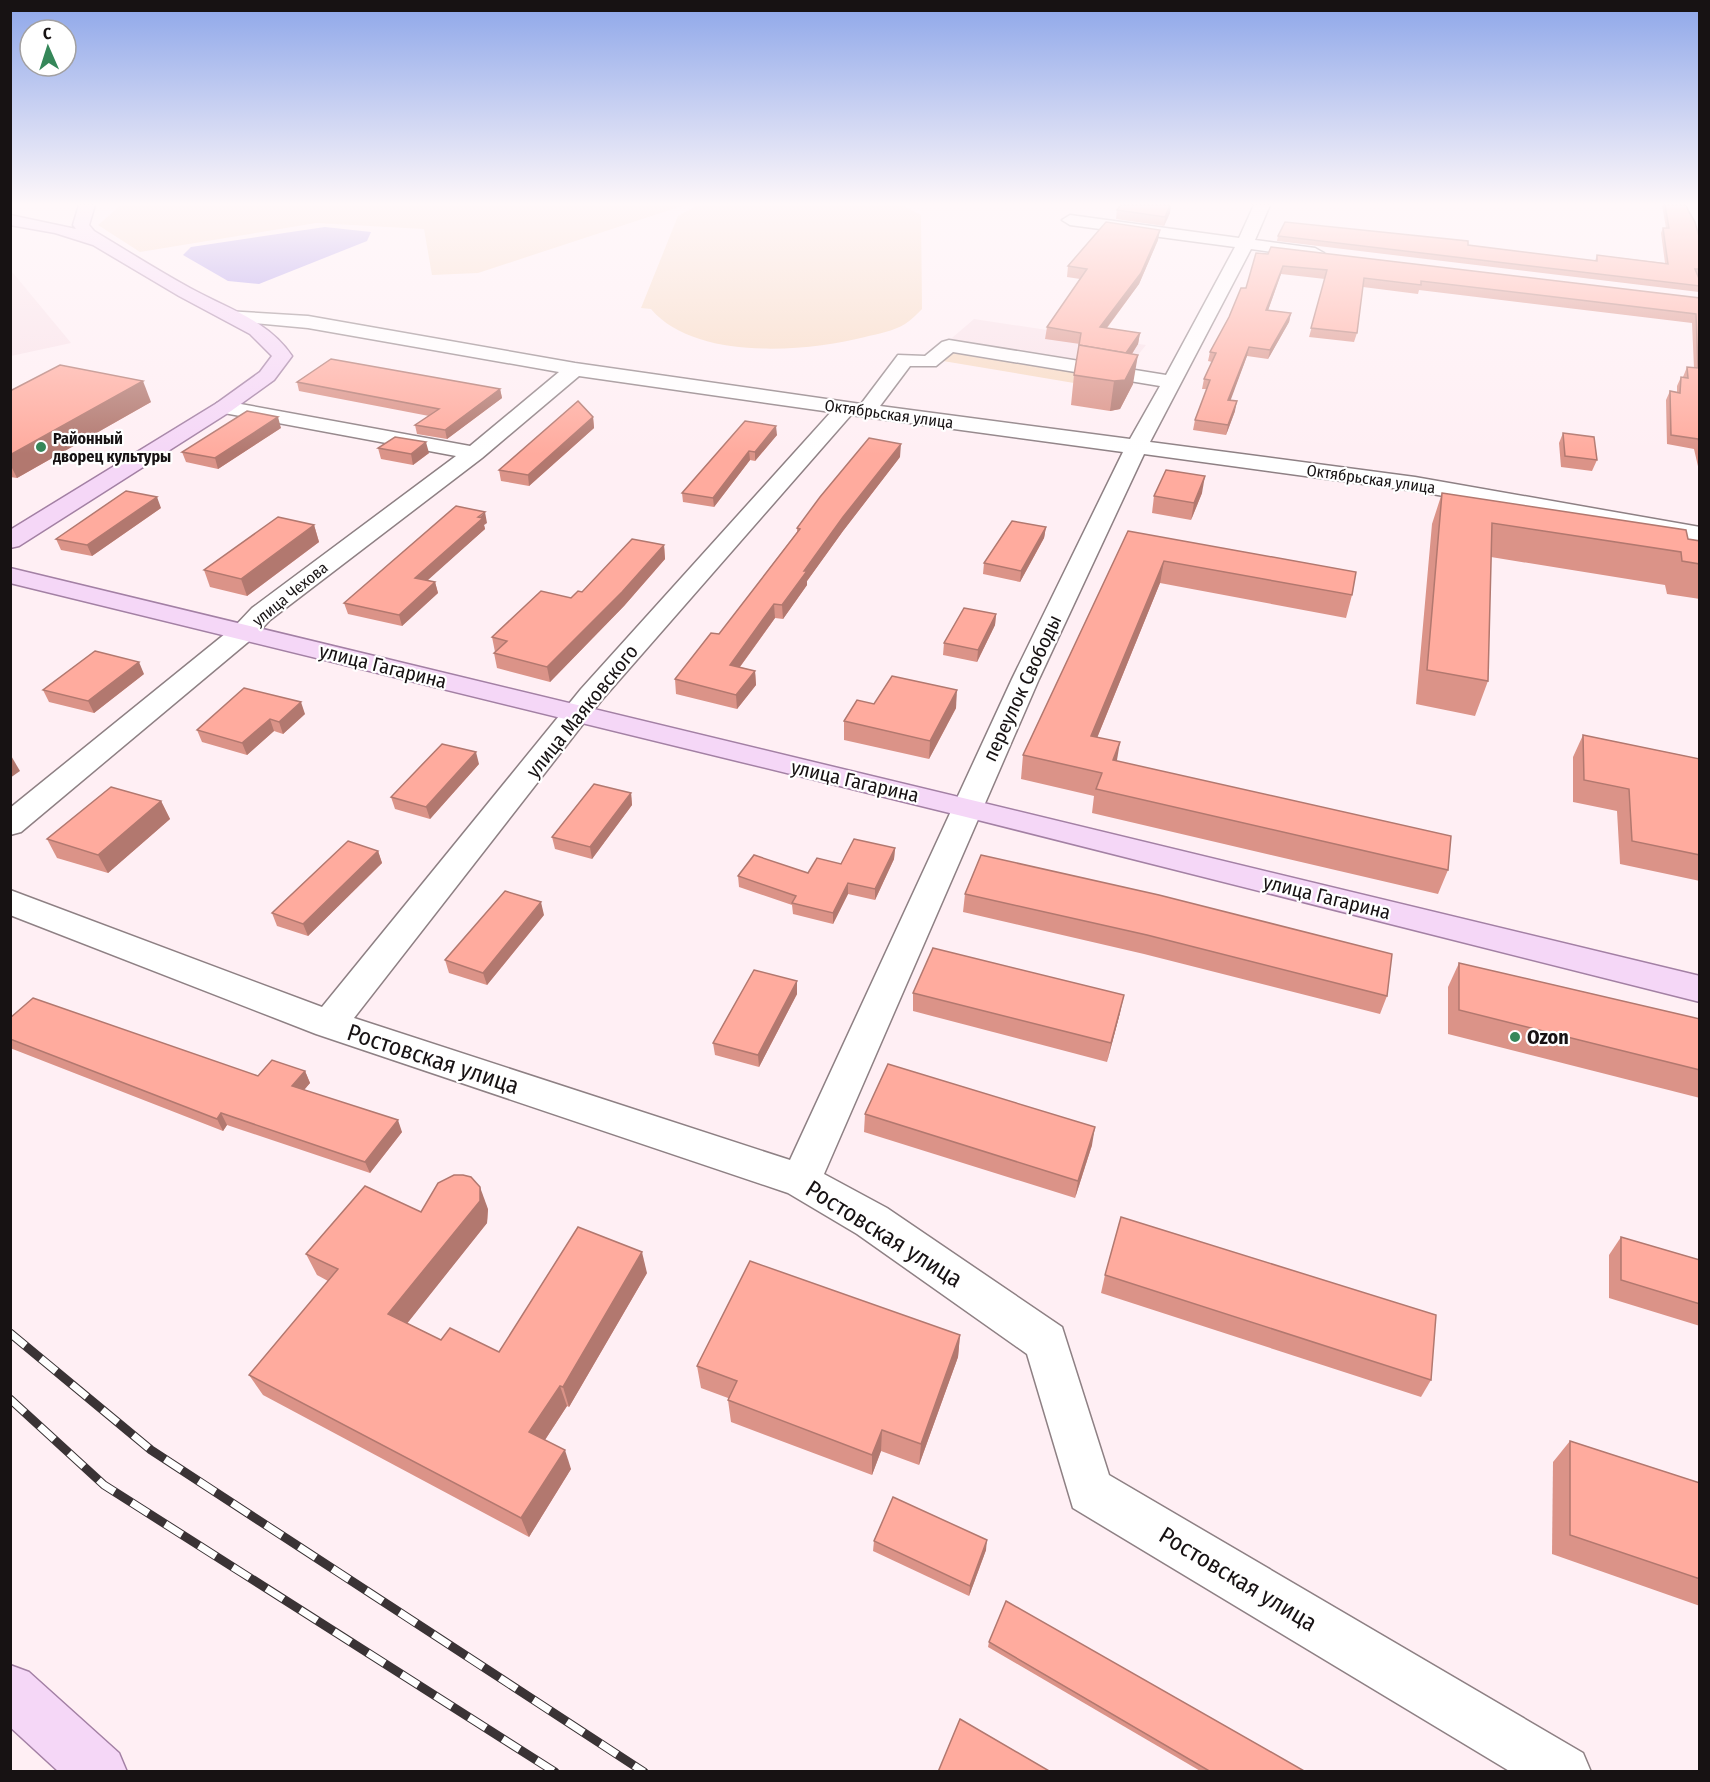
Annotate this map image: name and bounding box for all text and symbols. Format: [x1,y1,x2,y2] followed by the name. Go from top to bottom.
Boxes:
[18,18,78,78] north arrow
[43,24,53,43] text: С
[823,396,955,432] street label: Октябрьская улица
[52,429,171,466] place label: Районный дворец культуры
[34,440,48,454] marker: Районный дворец культуры
[1305,461,1437,497] street label: Октябрьская улица
[249,558,332,630] street label: улица Чехова
[978,611,1066,765] street label: переулок Свободы
[317,639,449,693] street label: улица Гагарина
[521,640,643,782] street label: улица Маяковского
[789,755,921,807] street label: улица Гагарина
[1261,870,1393,924] street label: улица Гагарина
[344,1018,522,1100] street label: Ростовская улица
[1527,1025,1569,1049] place label: Ozon
[1508,1030,1522,1044] marker: Ozon
[801,1175,967,1293] street label: Ростовская улица
[1154,1521,1322,1637] street label: Ростовская улица

